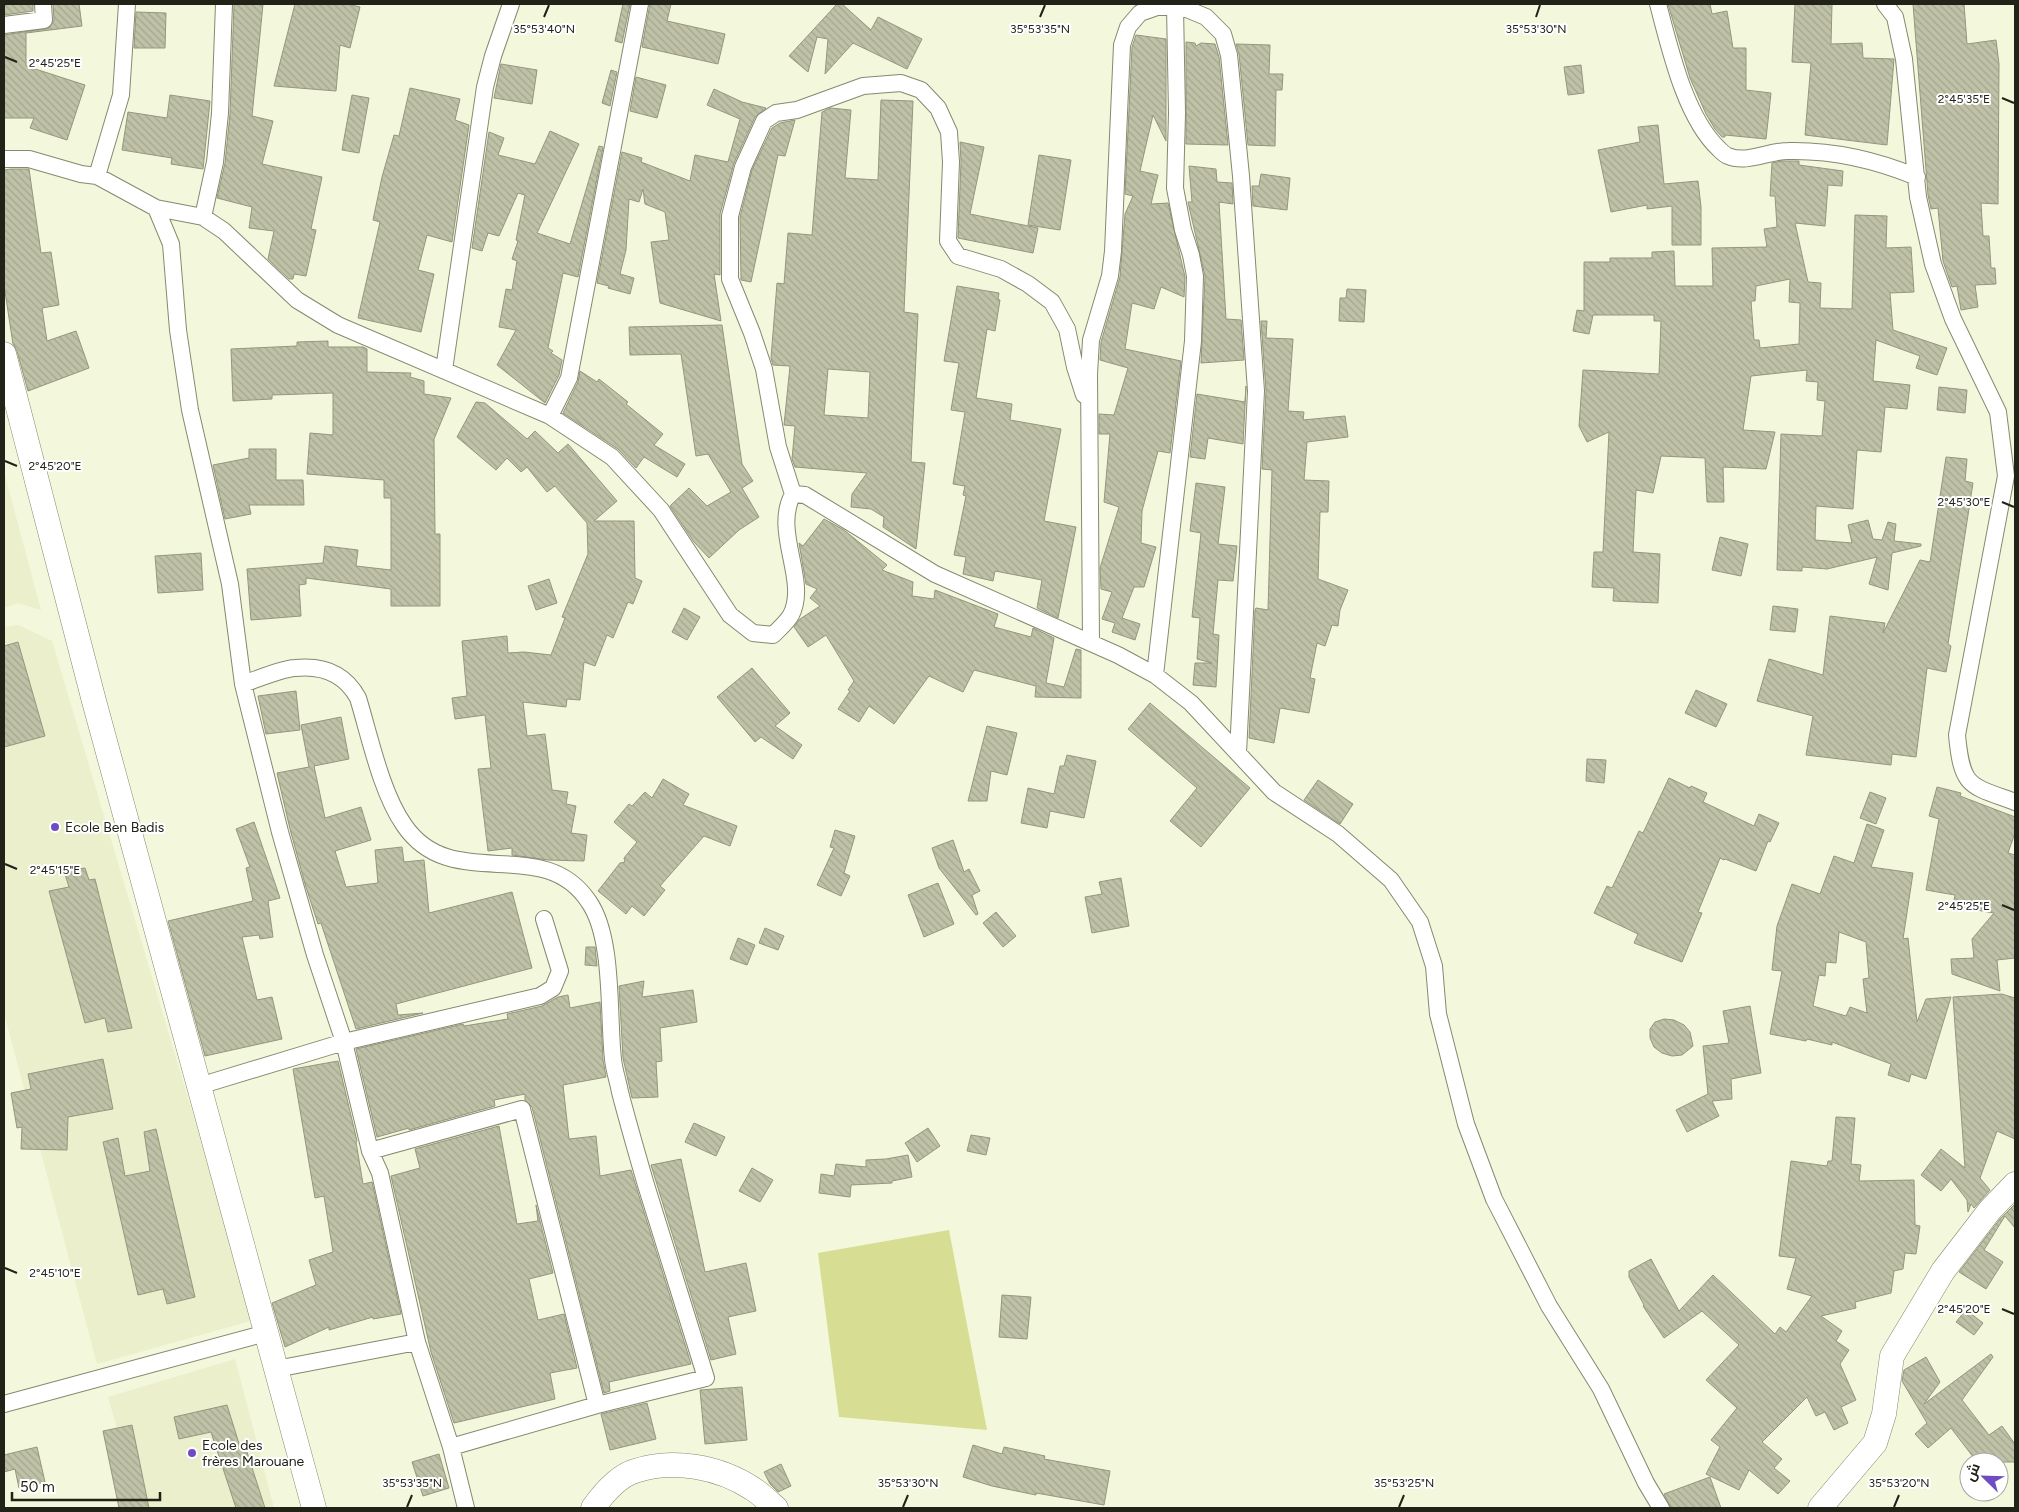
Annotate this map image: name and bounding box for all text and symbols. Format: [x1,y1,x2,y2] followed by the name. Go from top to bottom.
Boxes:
[513,22,575,36] text: 35°53'40"N
[1010,22,1070,36] text: 35°53'35"N
[1505,22,1567,36] text: 35°53'30"N
[29,56,81,70] text: 2°45'25"E
[1938,92,1990,106] text: 2°45'35"E
[28,459,82,473] text: 2°45'20"E
[1937,495,1991,509] text: 2°45'30"E
[65,819,164,836] place label: Ecole Ben Badis
[49,821,61,833] marker: Ecole Ben Badis
[30,863,80,877] text: 2°45'15"E
[1938,899,1990,913] text: 2°45'25"E
[29,1266,81,1280] text: 2°45'10"E
[1937,1302,1991,1316] text: 2°45'20"E
[202,1437,305,1470] place label: Ecole des frères Marouane
[186,1447,198,1459] marker: Ecole des frères Marouane
[1959,1452,2009,1502] north arrow
[1961,1460,1984,1484] text: ش
[12,1470,160,1502] scale bar
[382,1476,442,1490] text: 35°53'35"N
[877,1476,939,1490] text: 35°53'30"N
[1374,1476,1434,1490] text: 35°53'25"N
[1868,1476,1930,1490] text: 35°53'20"N
[20,1478,55,1496] text: 50 m

